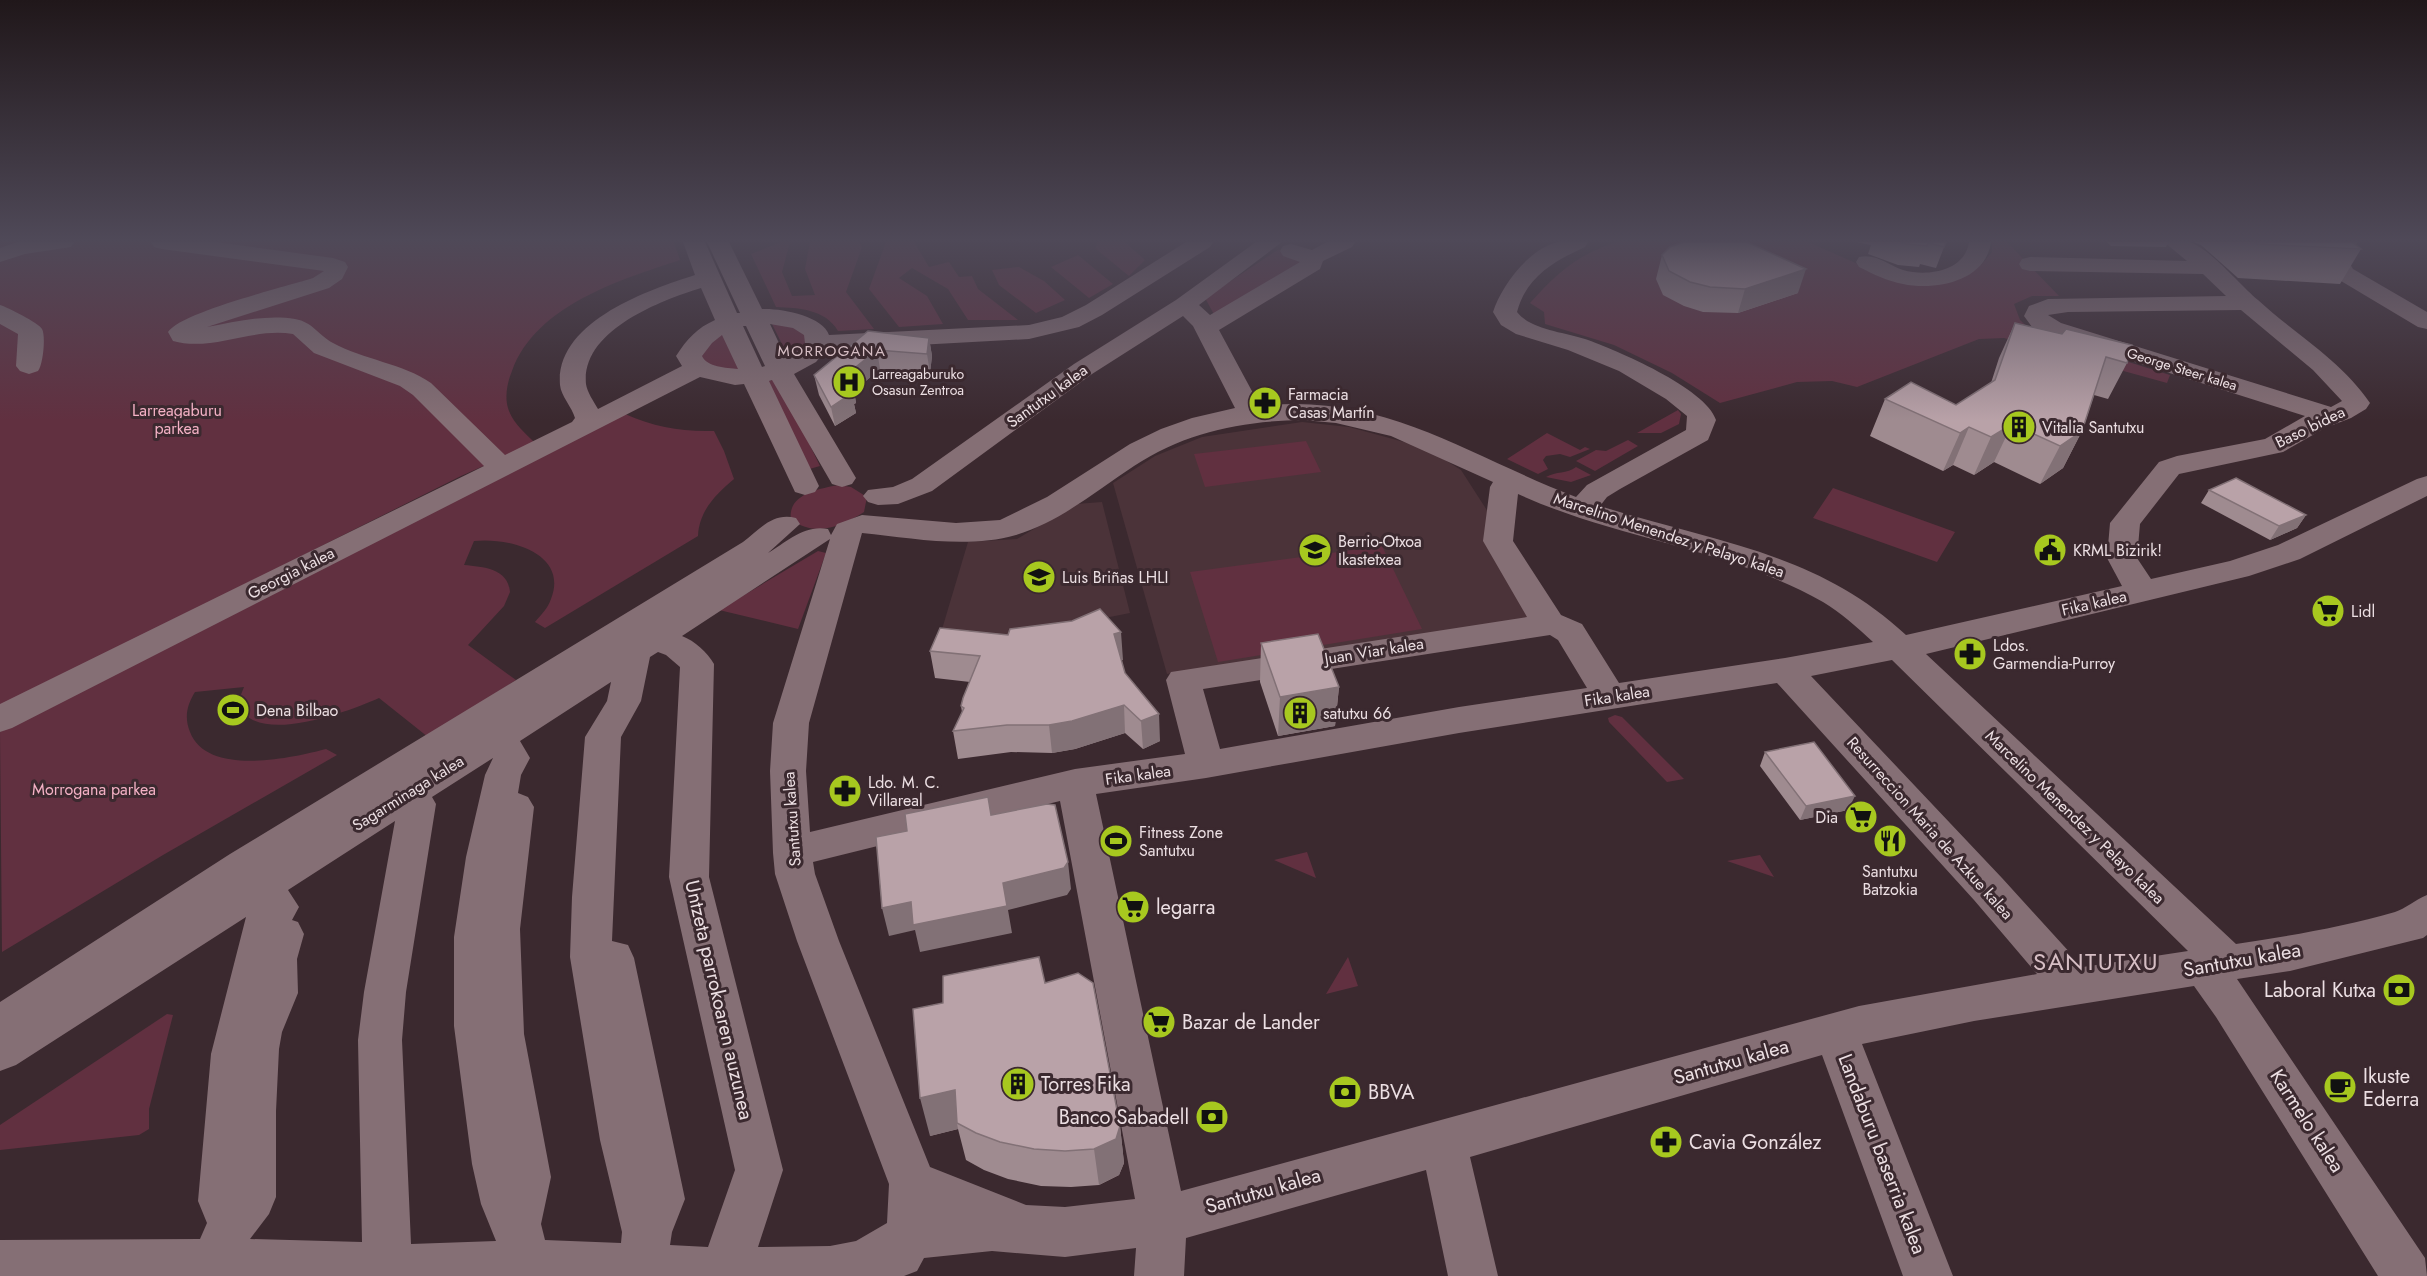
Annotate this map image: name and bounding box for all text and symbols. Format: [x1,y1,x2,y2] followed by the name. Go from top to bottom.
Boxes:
[778,340,886,362] district label: MORROGANA
[2124,343,2240,395] street label: George Steer kalea
[1002,359,1092,433] street label: Santutxu kalea
[831,364,867,400] hospital icon: Larreagaburuko Osasun Zentroa
[872,364,965,400] place label: Larreagaburuko Osasun Zentroa
[1288,383,1375,424] place label: Farmacia Casas Martín
[1247,385,1283,421] pharmacy icon: Farmacia Casas Martín
[132,399,222,440] park label: Larreagaburu parkea
[2271,400,2349,454] street label: Baso bidea
[2001,409,2037,445] building icon: Vitalia Santutxu
[2042,416,2145,439] place label: Vitalia Santutxu
[1551,487,1787,583] street label: Marcelino Menendez y Pelayo kalea
[1338,530,1422,571] place label: Berrio-Otxoa Ikastetxea
[1297,532,1333,568] school or university icon: Berrio-Otxoa Ikastetxea
[2032,532,2068,568] public building icon: KRML Bizirik!
[2073,539,2162,562] place label: KRML Bizirik!
[244,541,338,605] street label: Georgia kalea
[1021,559,1057,595] school or university icon: Luis Briñas LHLI
[1062,566,1168,589] place label: Luis Briñas LHLI
[2059,584,2129,622] street label: Fika kalea
[2310,593,2346,629] supermarket icon: Lidl
[2351,600,2375,623] place label: Lidl
[1321,632,1425,671] street label: Juan Viar kalea
[1993,634,2116,675] place label: Ldos. Garmendia-Purroy
[1952,636,1988,672] pharmacy icon: Ldos. Garmendia-Purroy
[1583,679,1651,713] street label: Fika kalea
[215,692,251,728] sports icon: Dena Bilbao
[1282,695,1318,731] building icon: satutxu 66
[256,699,339,722] place label: Dena Bilbao
[1323,702,1391,725] place label: satutxu 66
[1980,725,2170,909] street label: Marcelino Menendez y Pelayo kalea
[1842,732,2018,924] street label: Resurreccion Maria de Azkue kalea
[348,749,468,837] street label: Sagarminaga kalea
[1104,759,1172,791] street label: Fika kalea
[777,771,807,867] street label: Santutxu kalea
[868,771,940,812] place label: Ldo. M. C. Villareal
[827,773,863,809] pharmacy icon: Ldo. M. C. Villareal
[32,778,156,801] park label: Morrogana parkea
[1843,799,1879,835] supermarket icon: Dia
[1815,806,1838,829] place label: Dia
[1139,821,1223,862] place label: Fitness Zone Santutxu
[1098,823,1134,859] sports icon: Fitness Zone Santutxu
[1872,823,1908,859] restaurant icon: Santutxu Batzokia
[1862,860,1918,901] place label: Santutxu Batzokia
[677,877,761,1123] street label: Untzeta parrokoaren auzunea
[1115,889,1151,925] supermarket icon: legarra
[1156,893,1215,922] place label: legarra
[2181,935,2303,985] street label: Santutxu kalea
[2033,944,2159,979] district label: SANTUTXU
[2381,972,2417,1008] bank icon: Laboral Kutxa
[2264,976,2376,1005] place label: Laboral Kutxa
[1141,1004,1177,1040] supermarket icon: Bazar de Lander
[1182,1008,1320,1037] place label: Bazar de Lander
[1670,1032,1792,1092] street label: Santutxu kalea
[1830,1050,1934,1258] street label: Landaburu baserria kalea
[2363,1062,2419,1114] place label: Ikuste Ederra
[2263,1064,2351,1178] street label: Karmelo kalea
[1000,1066,1036,1102] building icon: Torres Fika
[2322,1069,2358,1105] cafe icon: Ikuste Ederra
[1041,1070,1131,1099] place label: Torres Fika
[1327,1074,1363,1110] bank icon: BBVA
[1368,1078,1415,1107] place label: BBVA
[1194,1099,1230,1135] bank icon: Banco Sabadell
[1059,1103,1189,1132] place label: Banco Sabadell
[1648,1124,1684,1160] pharmacy icon: Cavia González
[1689,1128,1821,1157] place label: Cavia González
[1202,1161,1324,1221] street label: Santutxu kalea

